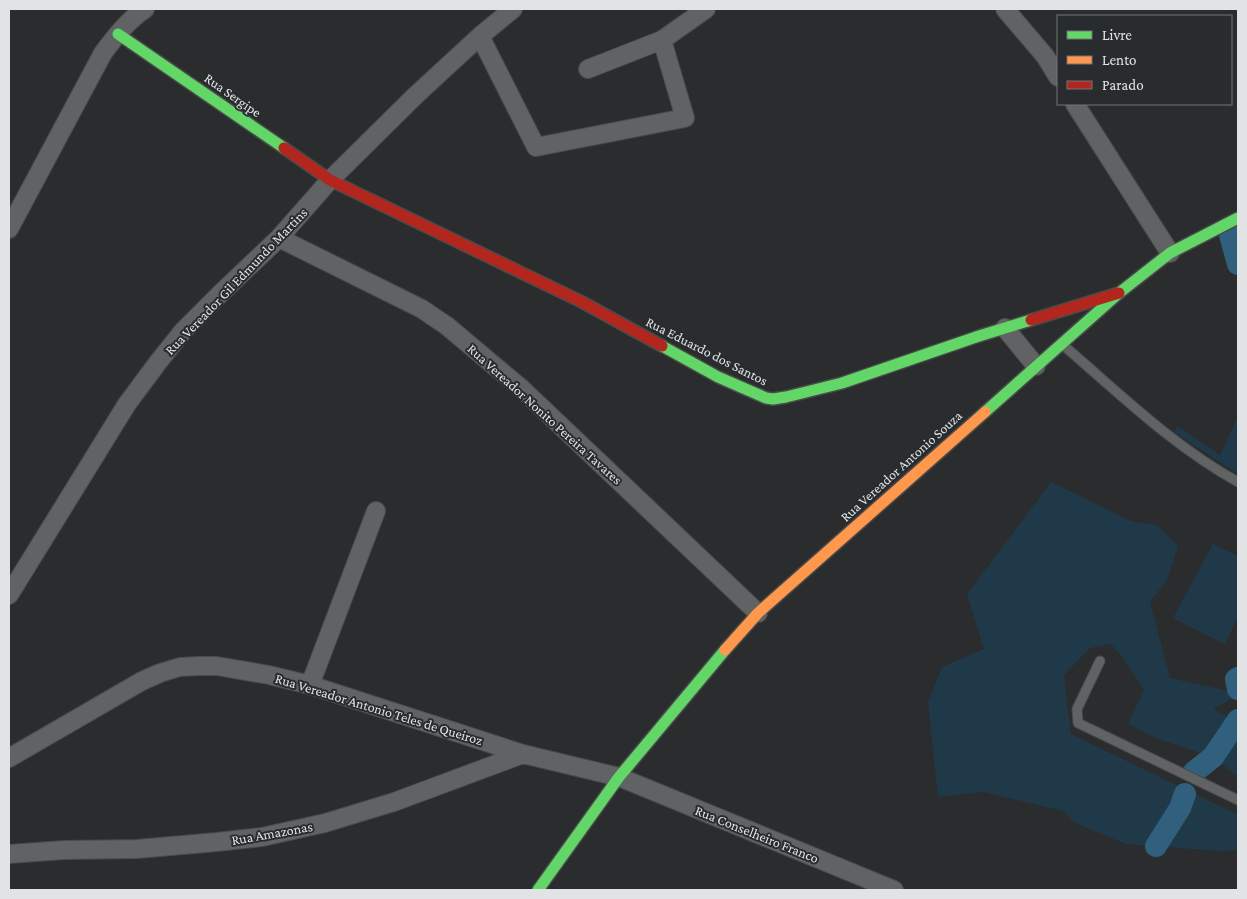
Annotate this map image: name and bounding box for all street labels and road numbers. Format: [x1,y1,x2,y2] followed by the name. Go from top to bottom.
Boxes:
[202,70,264,120] street label: Rua Sergipe
[161,204,311,358] street label: Rua Vereador Gil Edmundo Martins
[643,313,771,389] street label: Rua Eduardo dos Santos
[465,340,625,488] street label: Rua Vereador Nonito Pereira Tavares
[837,407,965,525] street label: Rua Vereador Antonio Souza
[273,670,485,748] street label: Rua Vereador Antonio Teles de Queiroz
[693,802,821,866] street label: Rua Conselheiro Franco
[230,818,314,848] street label: Rua Amazonas

